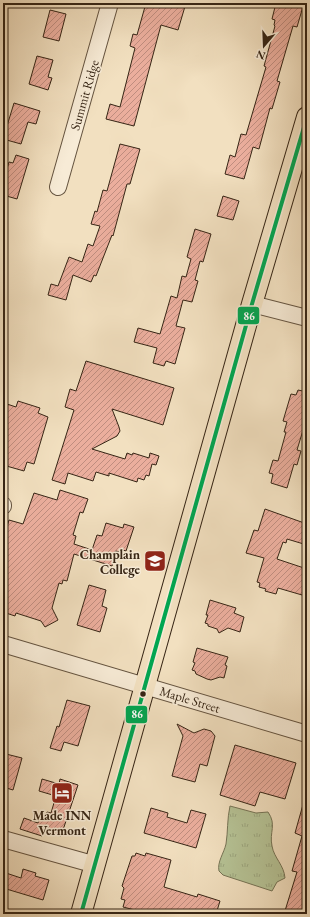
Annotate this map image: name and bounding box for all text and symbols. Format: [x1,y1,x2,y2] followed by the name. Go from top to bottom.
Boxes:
[244,26,284,66] north arrow
[254,47,267,64] text: N
[66,58,103,132] street label: Summit Ridge
[237,306,260,325] line badge: 86
[243,309,255,323] text: 86
[80,546,141,578] place label: Champlain College
[142,548,168,574] school or university icon: Champlain College
[157,682,222,717] street label: Maple Street
[138,689,148,699] unlabelled marker
[125,705,148,724] line badge: 86
[131,707,143,721] text: 86
[49,780,75,806] hotel icon: Made INN Vermont
[33,807,92,839] place label: Made INN Vermont

